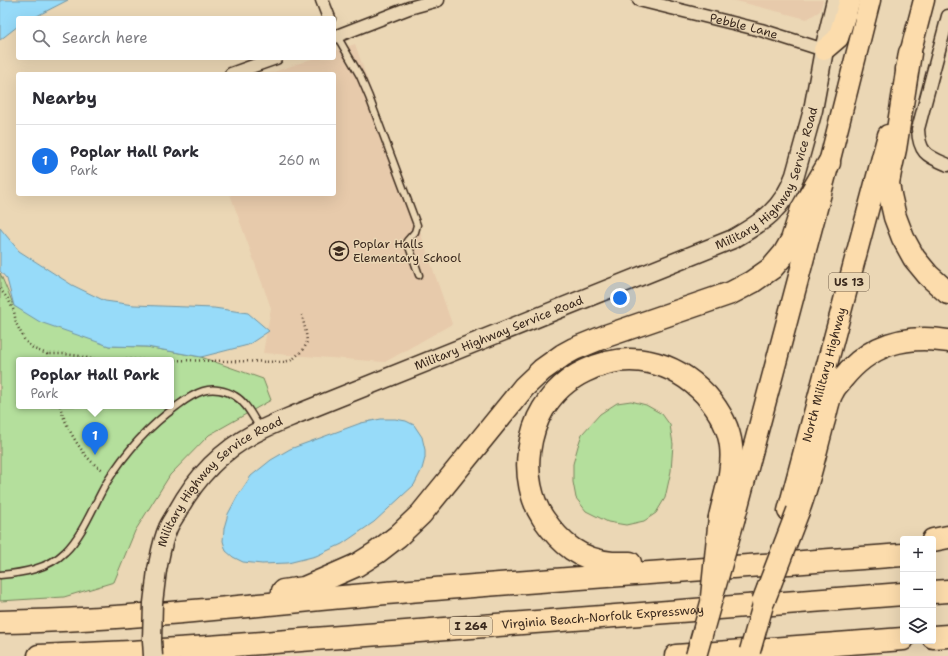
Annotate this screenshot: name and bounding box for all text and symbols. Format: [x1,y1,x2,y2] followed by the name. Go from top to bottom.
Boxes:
[708,10,780,43] street label: Pebble Lane
[16,16,336,60] search box
[30,27,52,49] icon: search
[62,28,148,48] text: Search here
[32,87,97,109] text: Nearby
[713,105,822,253] street label: Military Highway Service Road
[70,142,199,162] text: Poplar Hall Park
[42,152,48,169] text: 1
[278,152,320,169] text: 260 m
[70,162,98,179] text: Park
[353,236,461,266] place label: Poplar Halls Elementary School
[328,240,350,262] school or university icon: Poplar Halls Elementary School
[829,273,869,291] road number: US 13
[610,288,630,308] your location
[412,292,586,374] street label: Military Highway Service Road
[799,305,850,444] street label: North Military Highway
[16,357,174,409] popup
[30,365,160,385] text: Poplar Hall Park
[30,385,58,402] text: Park
[154,413,285,549] street label: Military Highway Service Road
[82,422,108,455] pin: 1
[900,536,936,644] map controls
[900,536,936,572] button: +
[900,572,936,608] button: −
[501,601,705,633] street label: Virginia Beach-Norfolk Expressway
[900,608,936,644] button: layers
[450,617,492,635] road number: I 264

